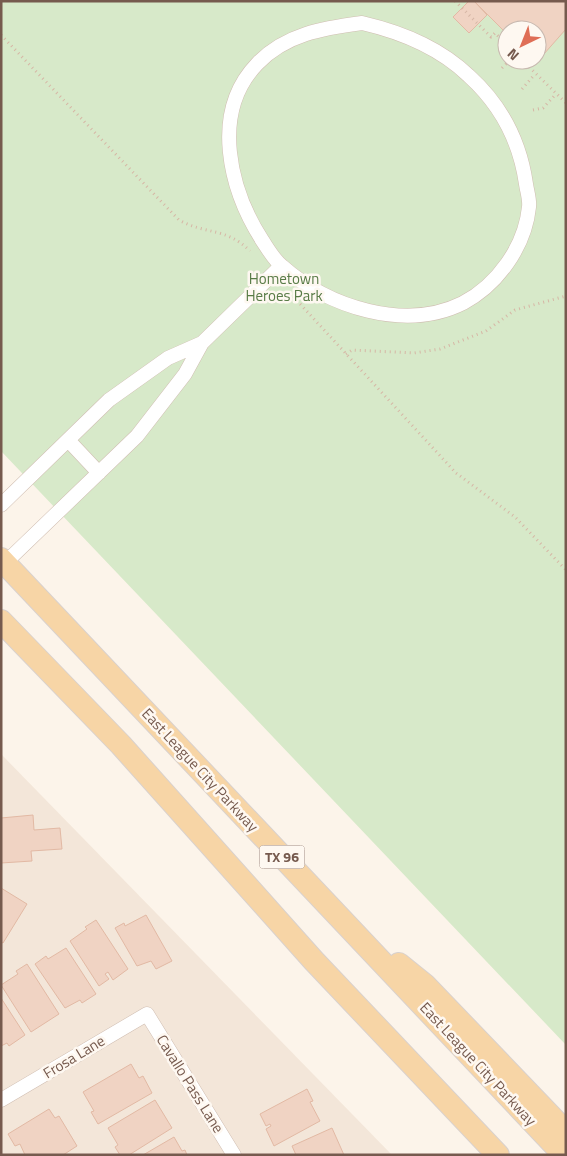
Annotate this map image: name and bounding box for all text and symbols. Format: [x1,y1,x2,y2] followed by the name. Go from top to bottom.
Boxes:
[497,20,547,70] north arrow
[502,44,524,66] text: N
[245,267,323,307] park label: Hometown Heroes Park
[137,703,264,837] street label: East League City Parkway
[260,846,304,869] road number: TX 96
[415,997,542,1131] street label: East League City Parkway
[38,1029,109,1084] street label: Frosa Lane
[151,1030,230,1137] street label: Cavallo Pass Lane

